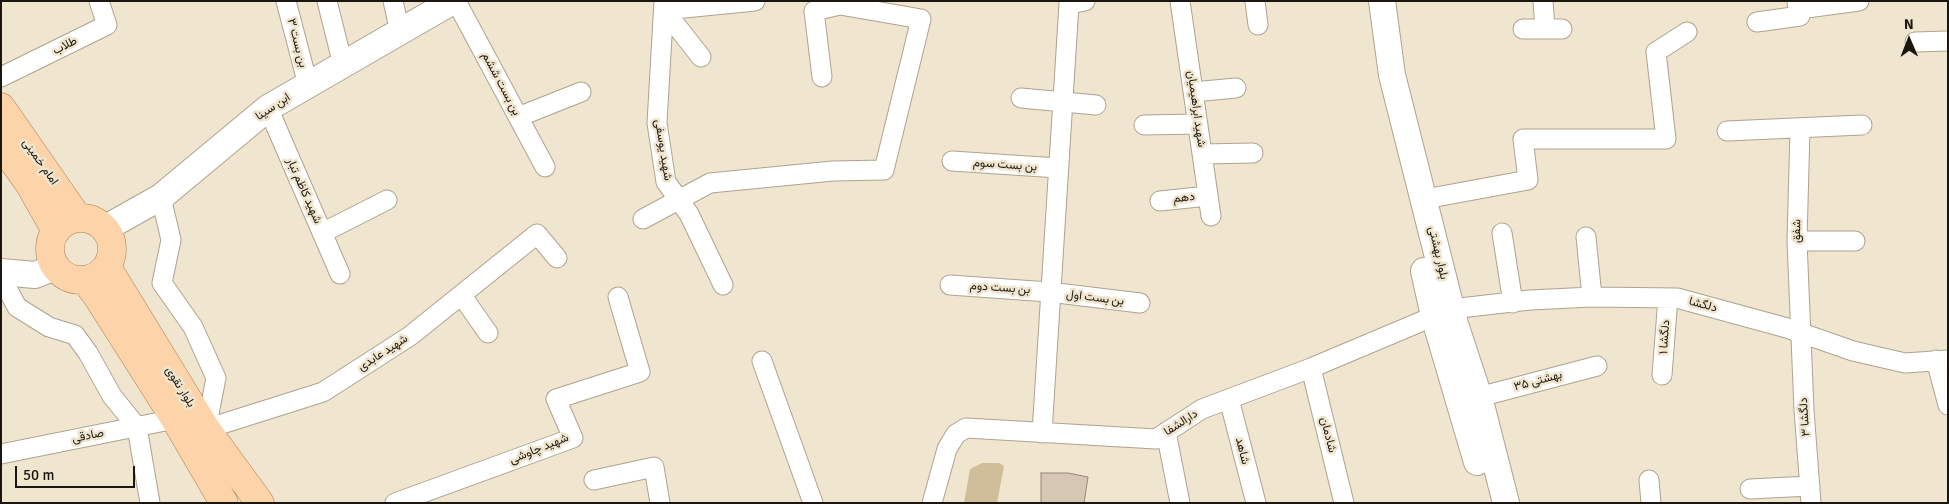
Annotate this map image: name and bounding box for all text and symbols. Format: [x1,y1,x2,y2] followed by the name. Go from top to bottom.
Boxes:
[1884,15,1934,65] north arrow
[1904,16,1914,33] text: N
[284,17,310,69] street label: بن بست ۳
[50,34,80,58] street label: طلاب
[478,50,524,118] street label: بن بست ششم
[1184,70,1208,148] street label: شهید ابراهیمیان
[253,90,293,124] street label: ابن سینا
[651,118,675,182] street label: شهید یوسفی
[19,136,61,188] street label: امام خمینی
[283,156,325,226] street label: شهید کاظم تبار
[972,156,1038,174] street label: بن بست سوم
[1172,190,1196,206] street label: دهم
[1790,219,1804,243] street label: شفق
[1425,225,1451,281] street label: بلوار بهشتی
[969,279,1031,297] street label: بن بست دوم
[1065,287,1125,309] street label: بن بست اول
[1687,294,1719,316] street label: دلگشا
[1657,319,1673,355] street label: دلگشا ۱
[355,332,411,374] street label: شهید عابدی
[162,364,198,410] street label: بلوار نقوی
[1512,368,1564,394] street label: بهشتی ۳۵
[1796,397,1814,437] street label: دلگشا ۳
[1161,407,1201,439] street label: دارالشفا
[1317,416,1339,454] street label: شادمان
[71,426,105,446] street label: صادقی
[507,431,571,467] street label: شهید چاوشی
[1232,436,1252,466] street label: شاهد
[18,456,138,488] scale bar
[23,466,54,484] text: 50 m

